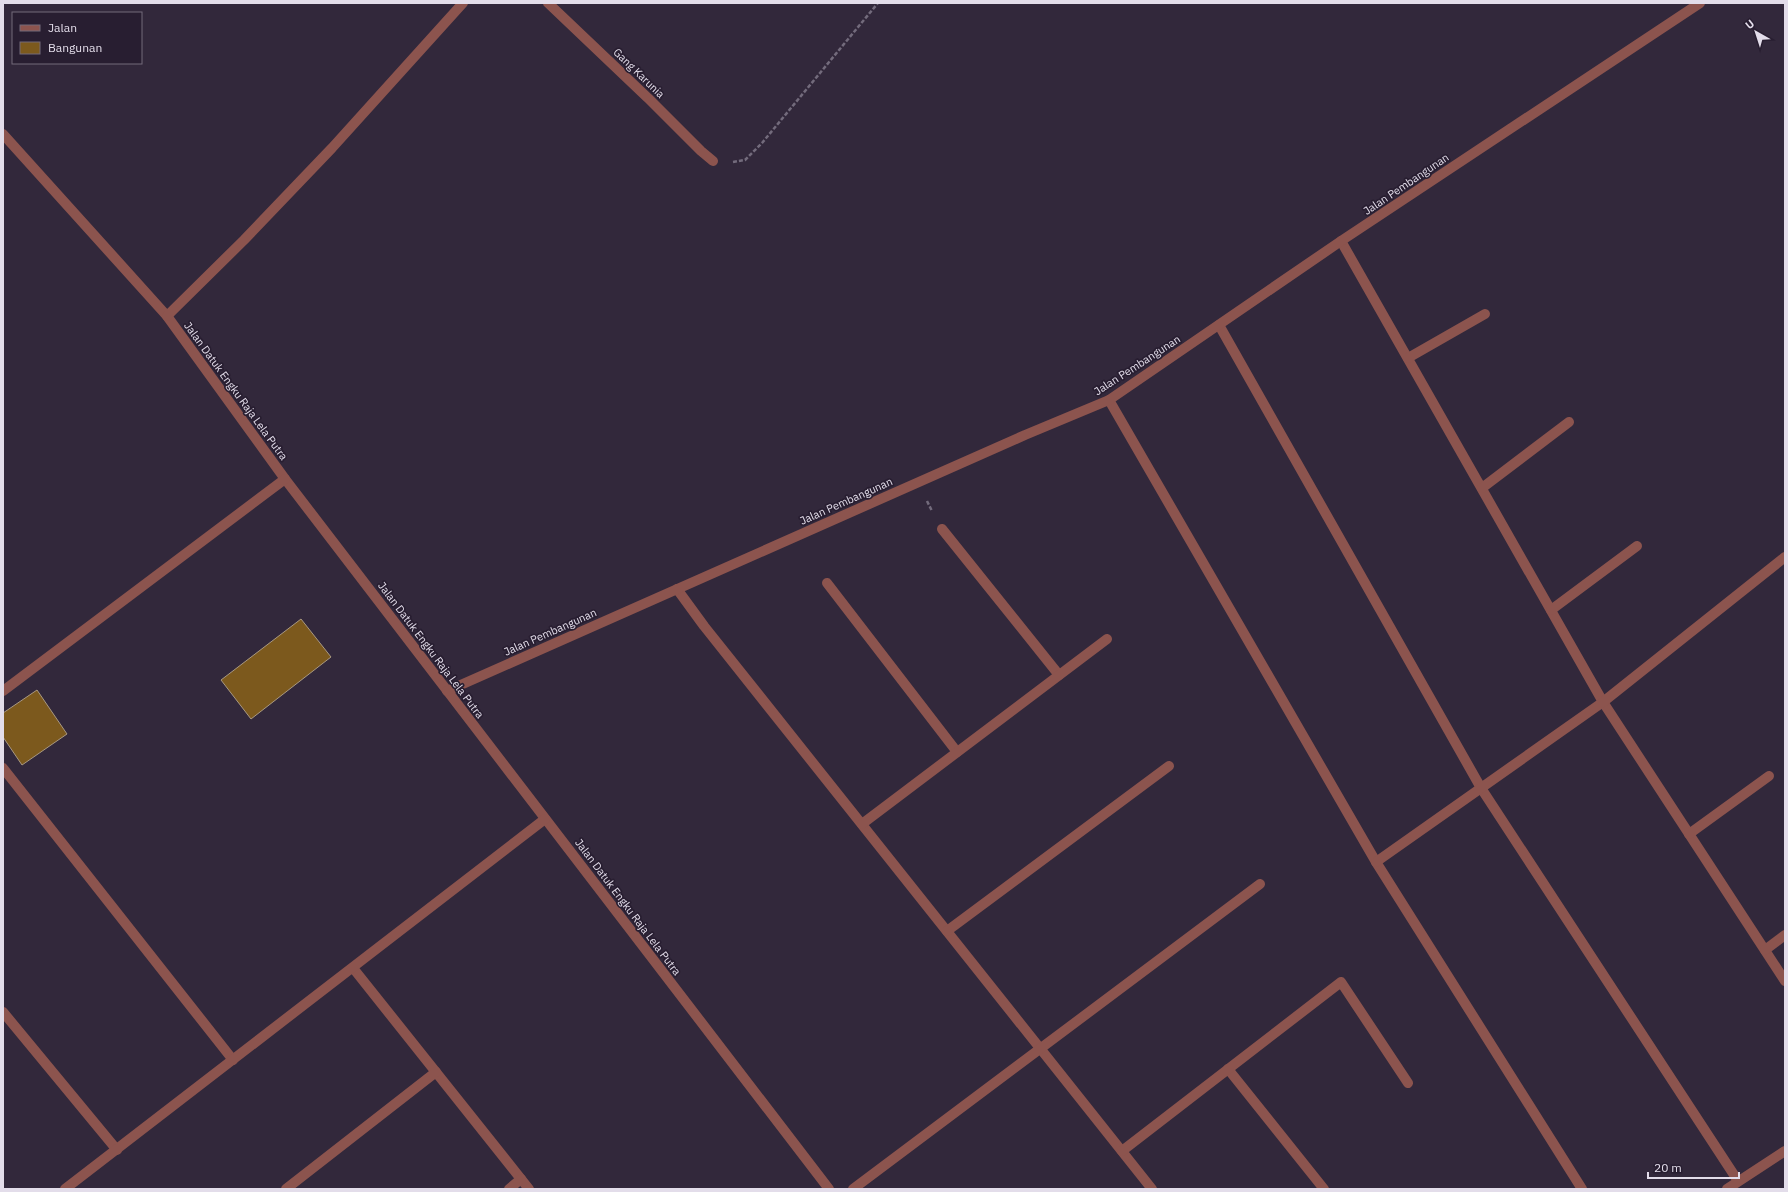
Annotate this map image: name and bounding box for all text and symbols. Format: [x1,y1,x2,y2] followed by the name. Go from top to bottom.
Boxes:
[12,12,142,64] legend
[1736,12,1776,52] north arrow
[1742,16,1757,32] text: U
[48,20,77,35] text: Jalan
[48,40,102,55] text: Bangunan
[610,45,668,101] street label: Gang Karunia
[1361,150,1451,218] street label: Jalan Pembangunan
[181,319,291,463] street label: Jalan Datuk Engku Raja Lela Putra
[1091,332,1183,398] street label: Jalan Pembangunan
[797,474,895,528] street label: Jalan Pembangunan
[375,579,487,721] street label: Jalan Datuk Engku Raja Lela Putra
[501,605,599,659] street label: Jalan Pembangunan
[572,836,684,978] street label: Jalan Datuk Engku Raja Lela Putra
[1648,1154,1739,1180] scale bar
[1654,1160,1682,1175] text: 20 m

